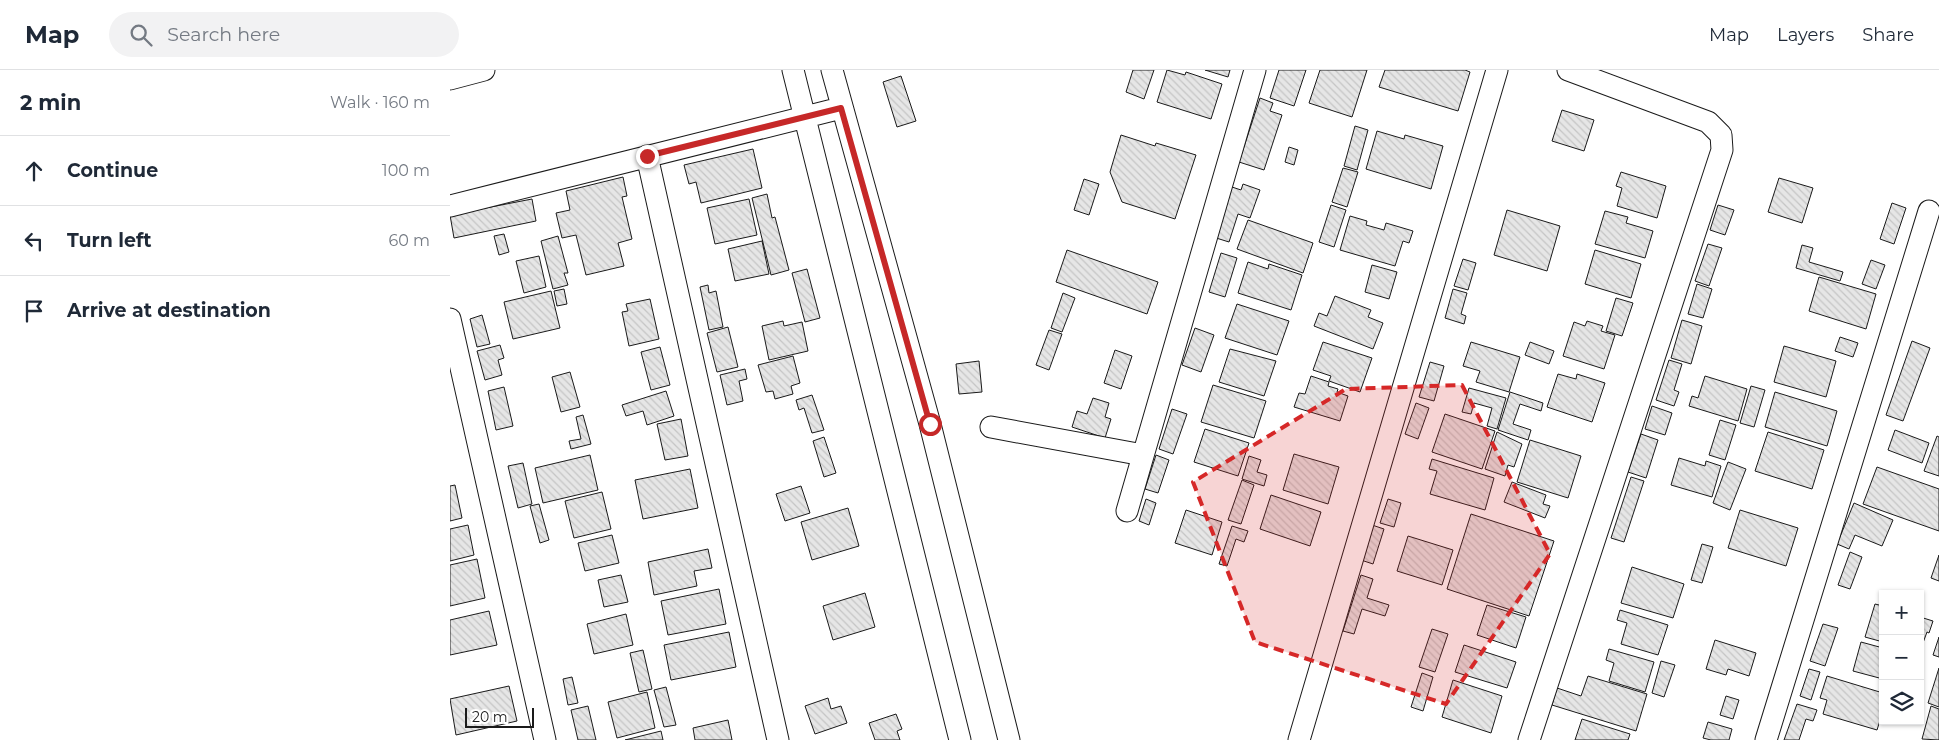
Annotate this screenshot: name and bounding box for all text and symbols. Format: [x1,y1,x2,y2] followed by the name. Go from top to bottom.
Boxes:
[109,12,459,57] search box
[25,20,79,49] text: Map
[127,21,155,49] icon: search
[167,23,280,46] text: Search here
[1709,24,1749,46] text: Map
[1777,24,1834,46] text: Layers
[1862,24,1914,46] text: Share
[20,90,81,115] text: 2 min
[330,93,430,112] text: Walk · 160 m
[636,145,659,168] route end
[20,157,48,185] icon: ahead
[67,159,158,182] text: Continue
[382,161,430,180] text: 100 m
[20,227,48,255] icon: left
[67,229,152,252] text: Turn left
[388,231,430,250] text: 60 m
[20,297,48,325] icon: arrive
[67,299,271,322] text: Arrive at destination
[919,413,942,436] route start
[1879,590,1924,725] map controls
[1879,590,1924,635] button: +
[1879,635,1924,680] button: −
[1879,680,1924,725] button: layers
[465,705,534,728] scale bar
[472,708,508,726] text: 20 m

